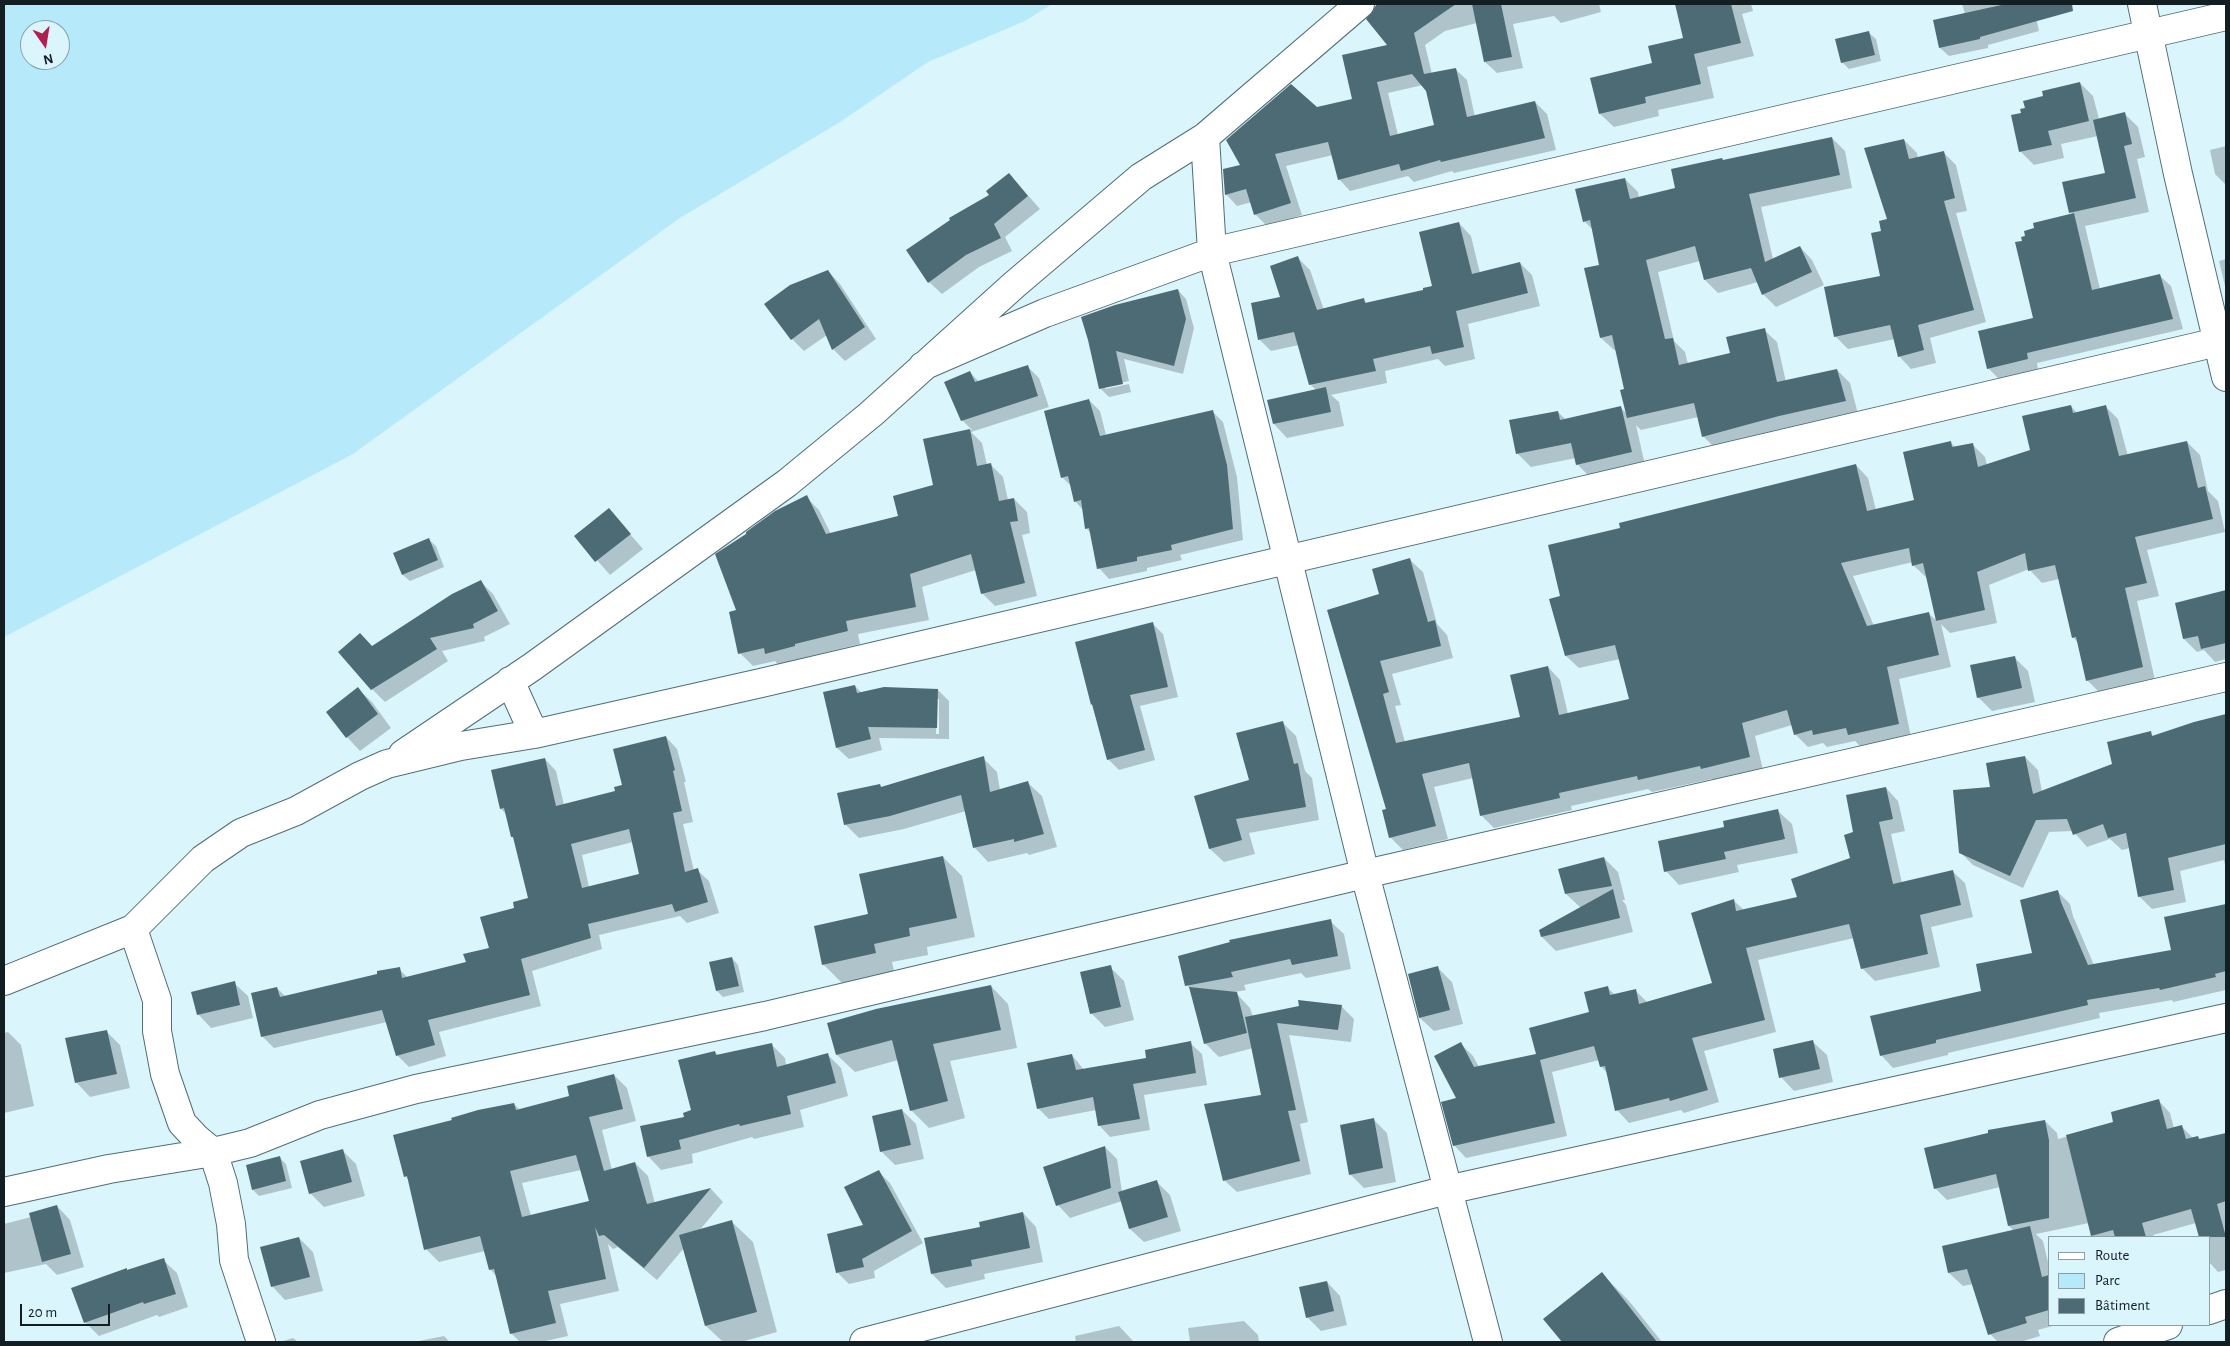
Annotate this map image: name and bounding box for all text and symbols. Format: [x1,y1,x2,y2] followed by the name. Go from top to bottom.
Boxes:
[20,20,70,70] north arrow
[42,51,54,67] text: N
[2048,1236,2210,1326] legend
[2095,1248,2129,1263] text: Route
[2095,1273,2120,1288] text: Parc
[22,1294,112,1326] scale bar
[2095,1298,2150,1313] text: Bâtiment
[28,1305,57,1320] text: 20 m

